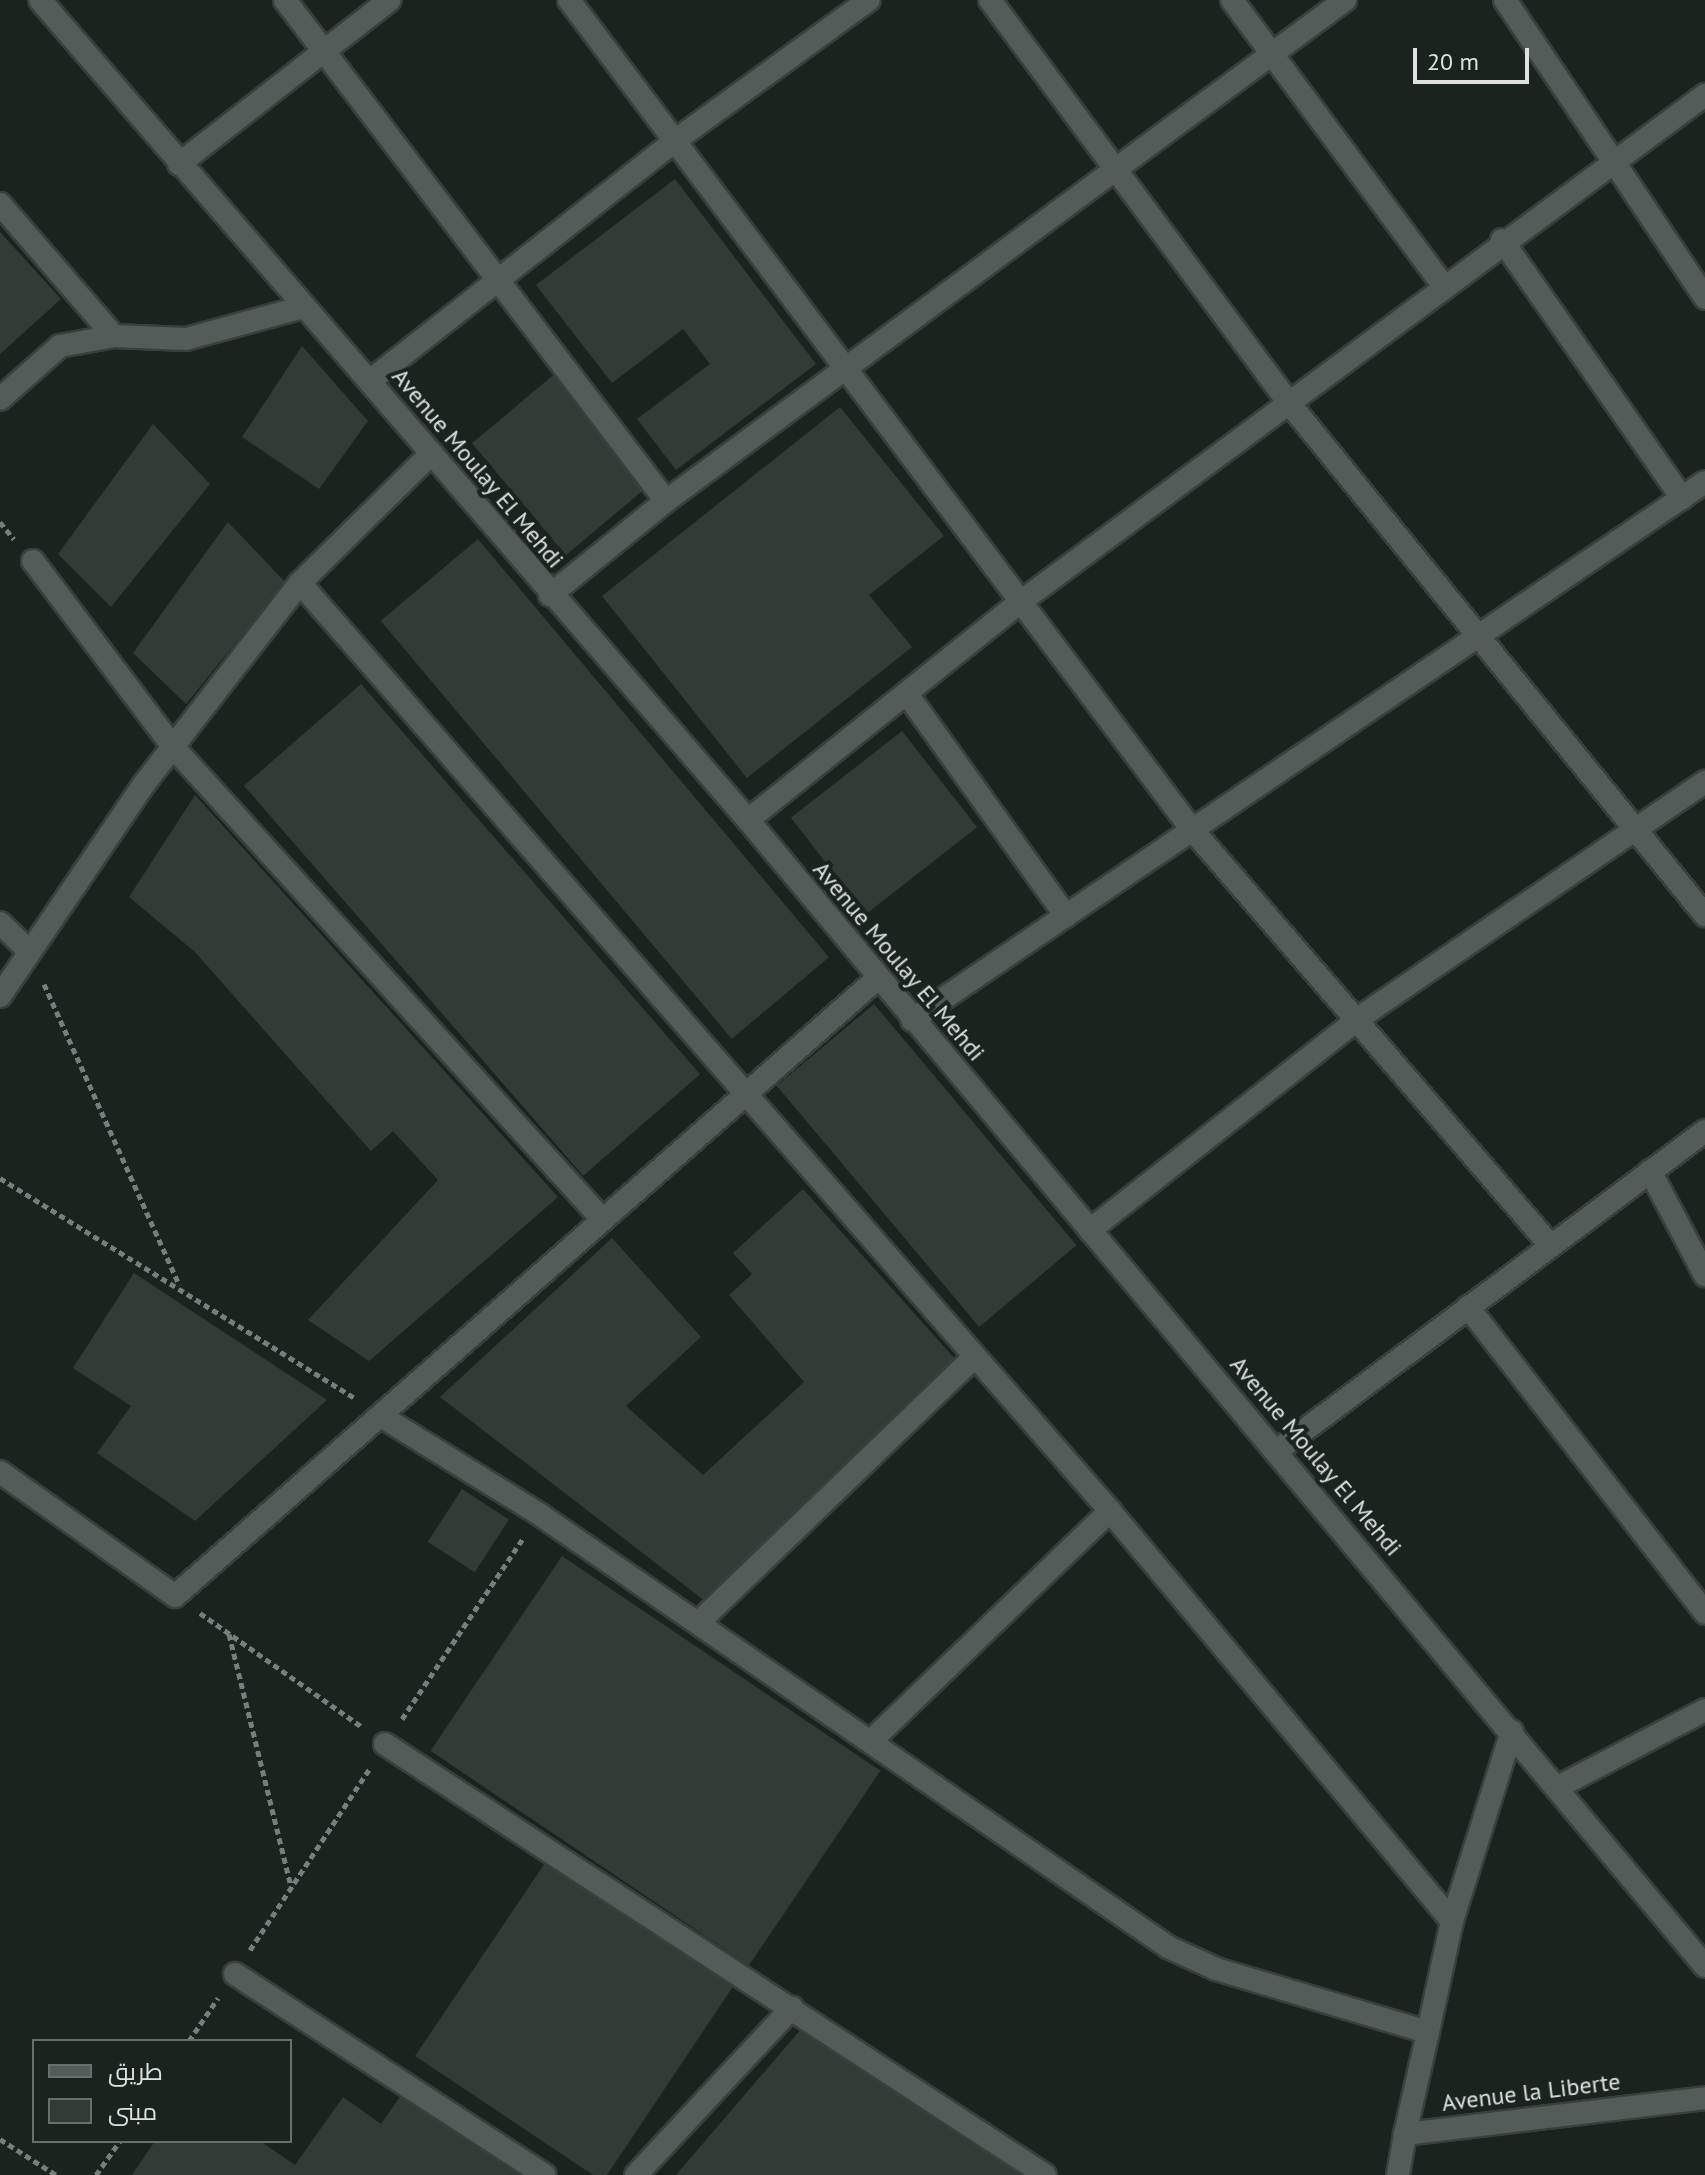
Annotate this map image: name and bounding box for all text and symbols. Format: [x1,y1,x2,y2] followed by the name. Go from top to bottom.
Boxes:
[1417,32,1533,82] scale bar
[1427,46,1479,77] text: 20 m
[386,362,570,574] street label: Avenue Moulay El Mehdi
[807,855,991,1067] street label: Avenue Moulay El Mehdi
[1224,1350,1408,1562] street label: Avenue Moulay El Mehdi
[32,2039,292,2143] legend
[108,2056,163,2087] text: طريق
[1440,2067,1622,2117] street label: Avenue la Liberte
[108,2096,157,2127] text: مبنى

